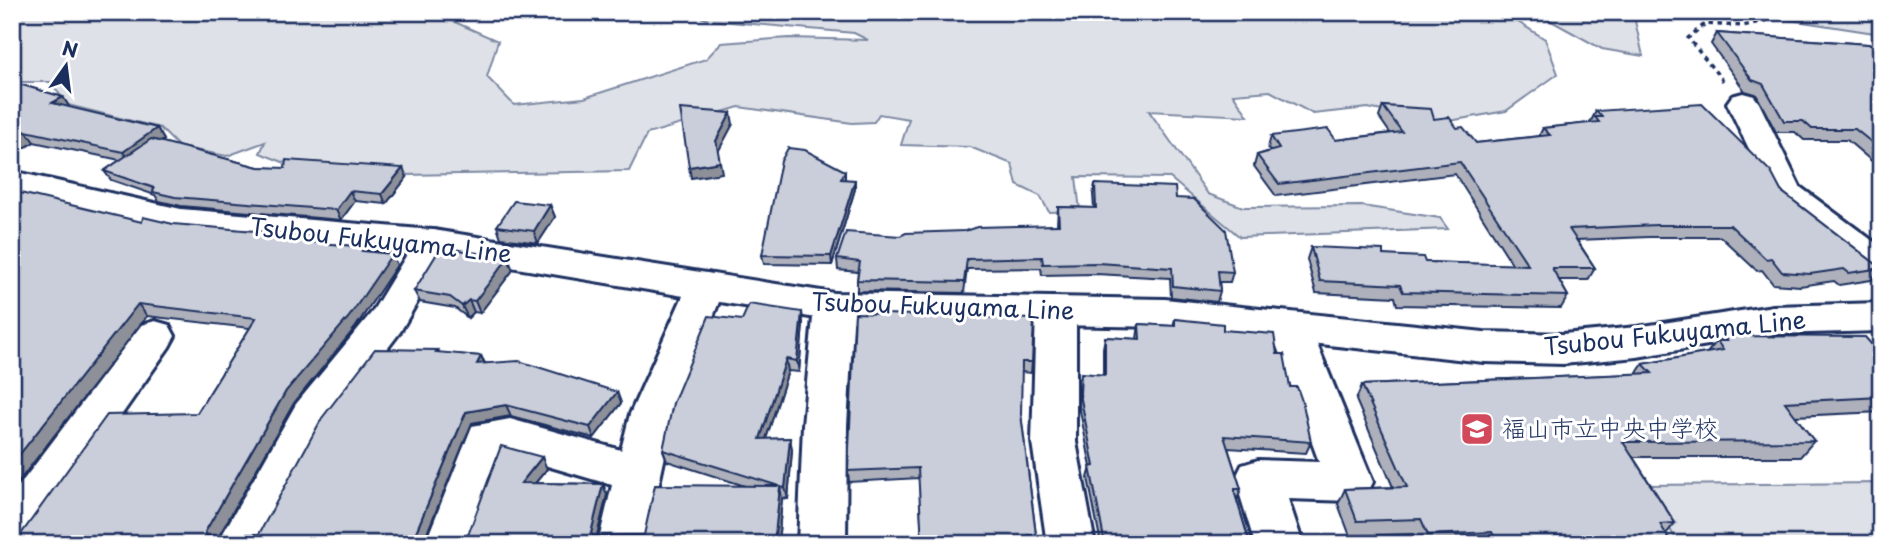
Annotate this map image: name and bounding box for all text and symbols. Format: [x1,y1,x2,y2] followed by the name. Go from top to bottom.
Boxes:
[32,32,102,102] north arrow
[60,33,81,64] text: N
[249,207,514,271] street label: Tsubou Fukuyama Line
[811,282,1075,328] street label: Tsubou Fukuyama Line
[1542,300,1807,364] street label: Tsubou Fukuyama Line
[1502,409,1718,445] place label: 福山市立中央中学校
[1458,410,1496,448] school or university icon: 福山市立中央中学校

